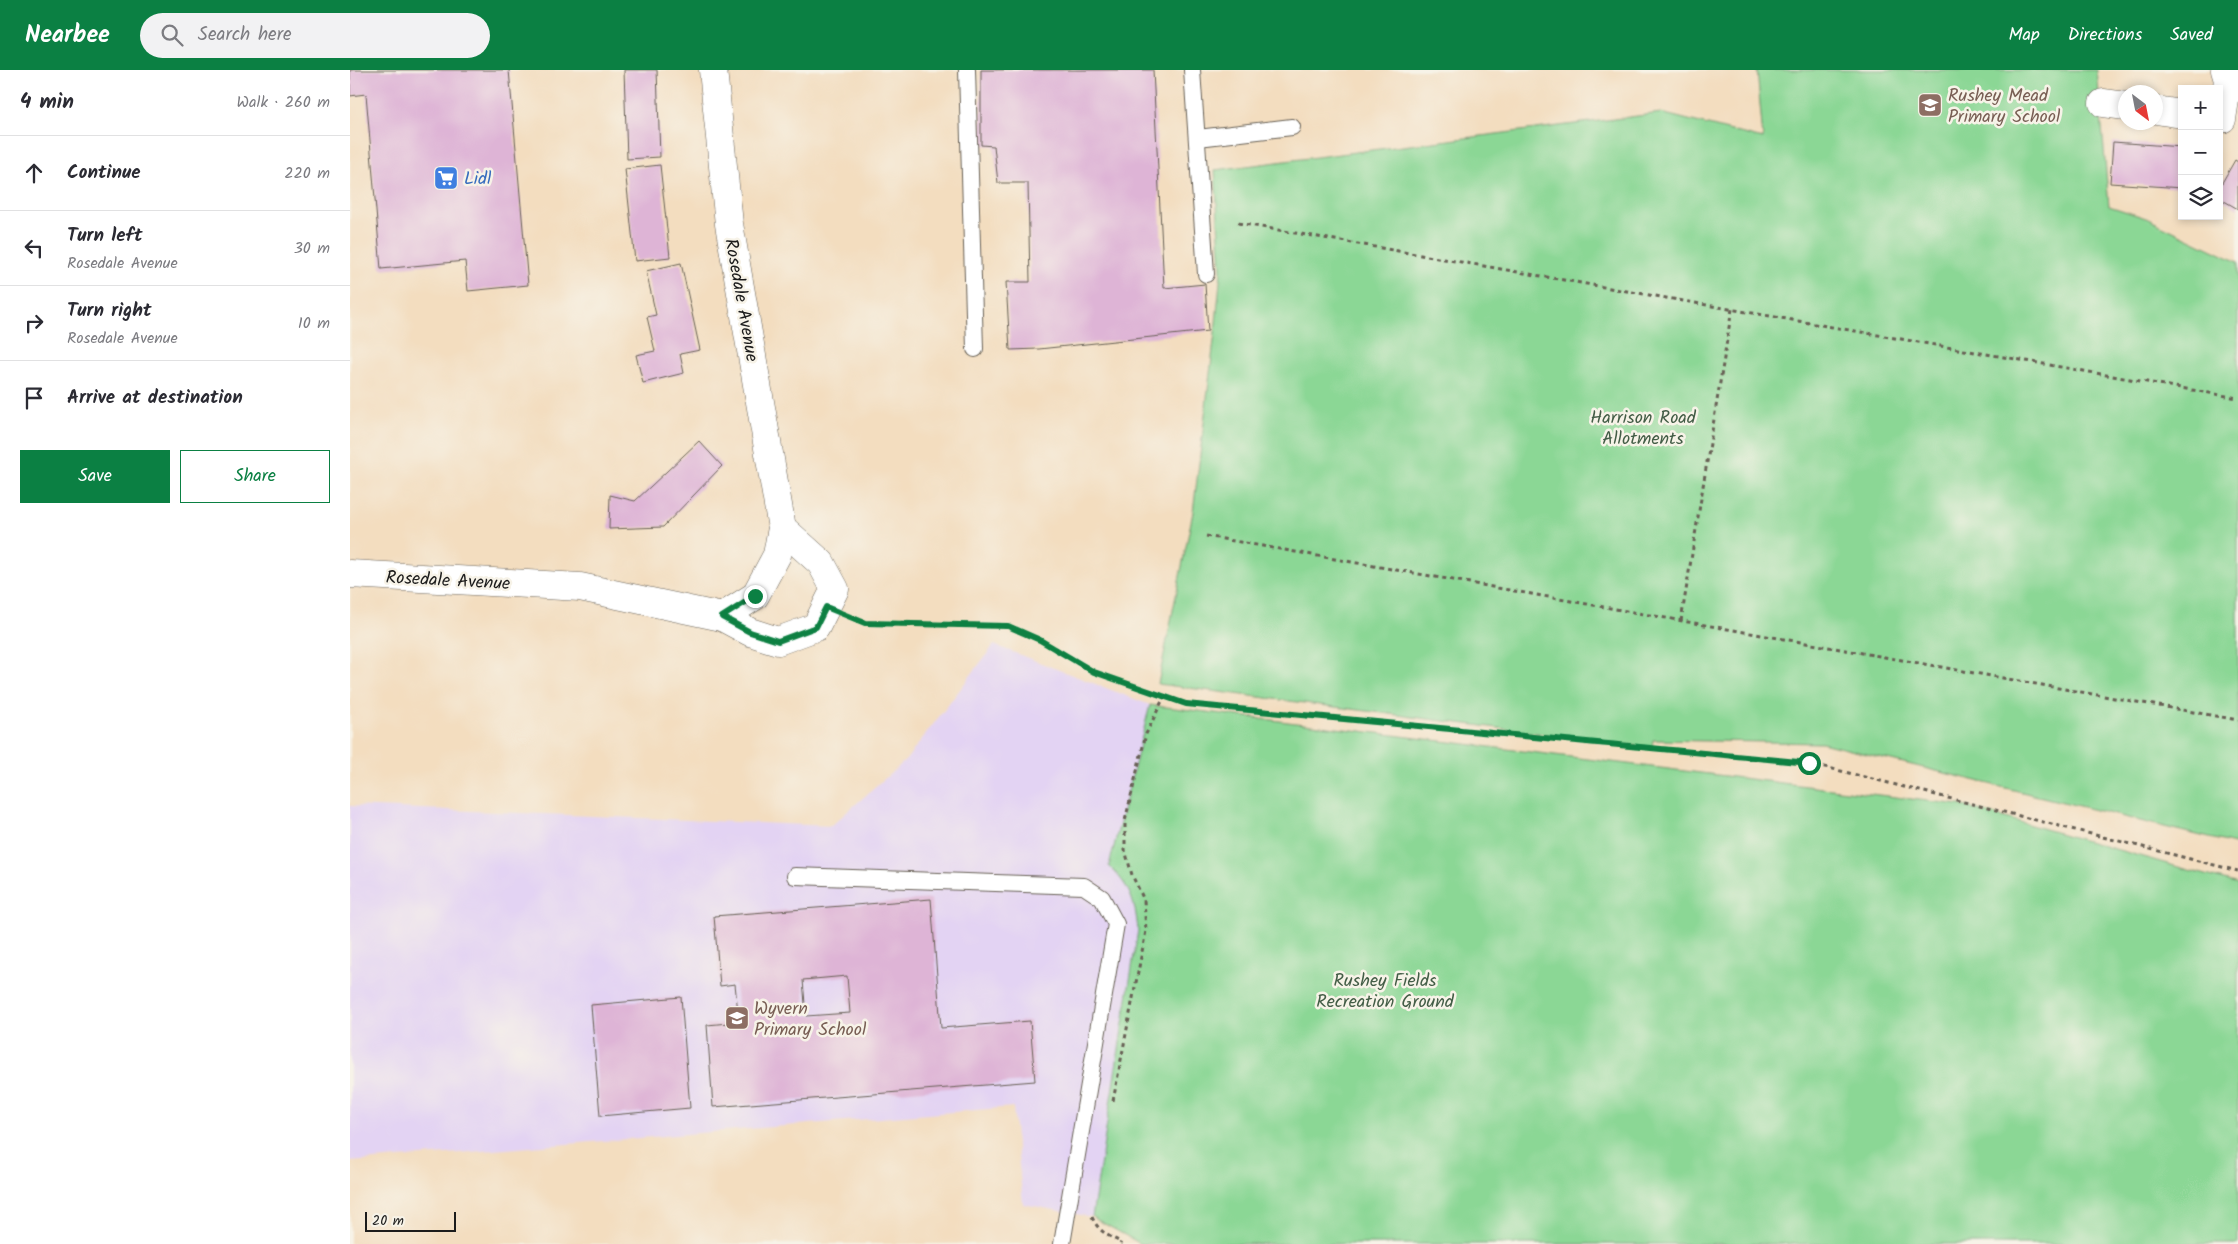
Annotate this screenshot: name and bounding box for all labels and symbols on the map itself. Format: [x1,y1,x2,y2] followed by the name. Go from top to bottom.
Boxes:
[1948,82,2061,132] place label: Rushey Mead Primary School
[2118,85,2163,130] north arrow
[1917,92,1943,118] school or university icon: Rushey Mead Primary School
[433,165,459,191] supermarket icon: Lidl
[464,165,492,194] place label: Lidl
[715,236,766,364] street label: Rosedale Avenue
[1590,404,1697,454] park label: Harrison Road Allotments
[385,564,511,599] street label: Rosedale Avenue
[744,585,767,608] route end
[1798,752,1821,775] route start
[1316,967,1455,1017] park label: Rushey Fields Recreation Ground
[754,995,867,1045] place label: Wyvern Primary School
[724,1005,750,1031] school or university icon: Wyvern Primary School
[365,1209,456,1232] scale bar

